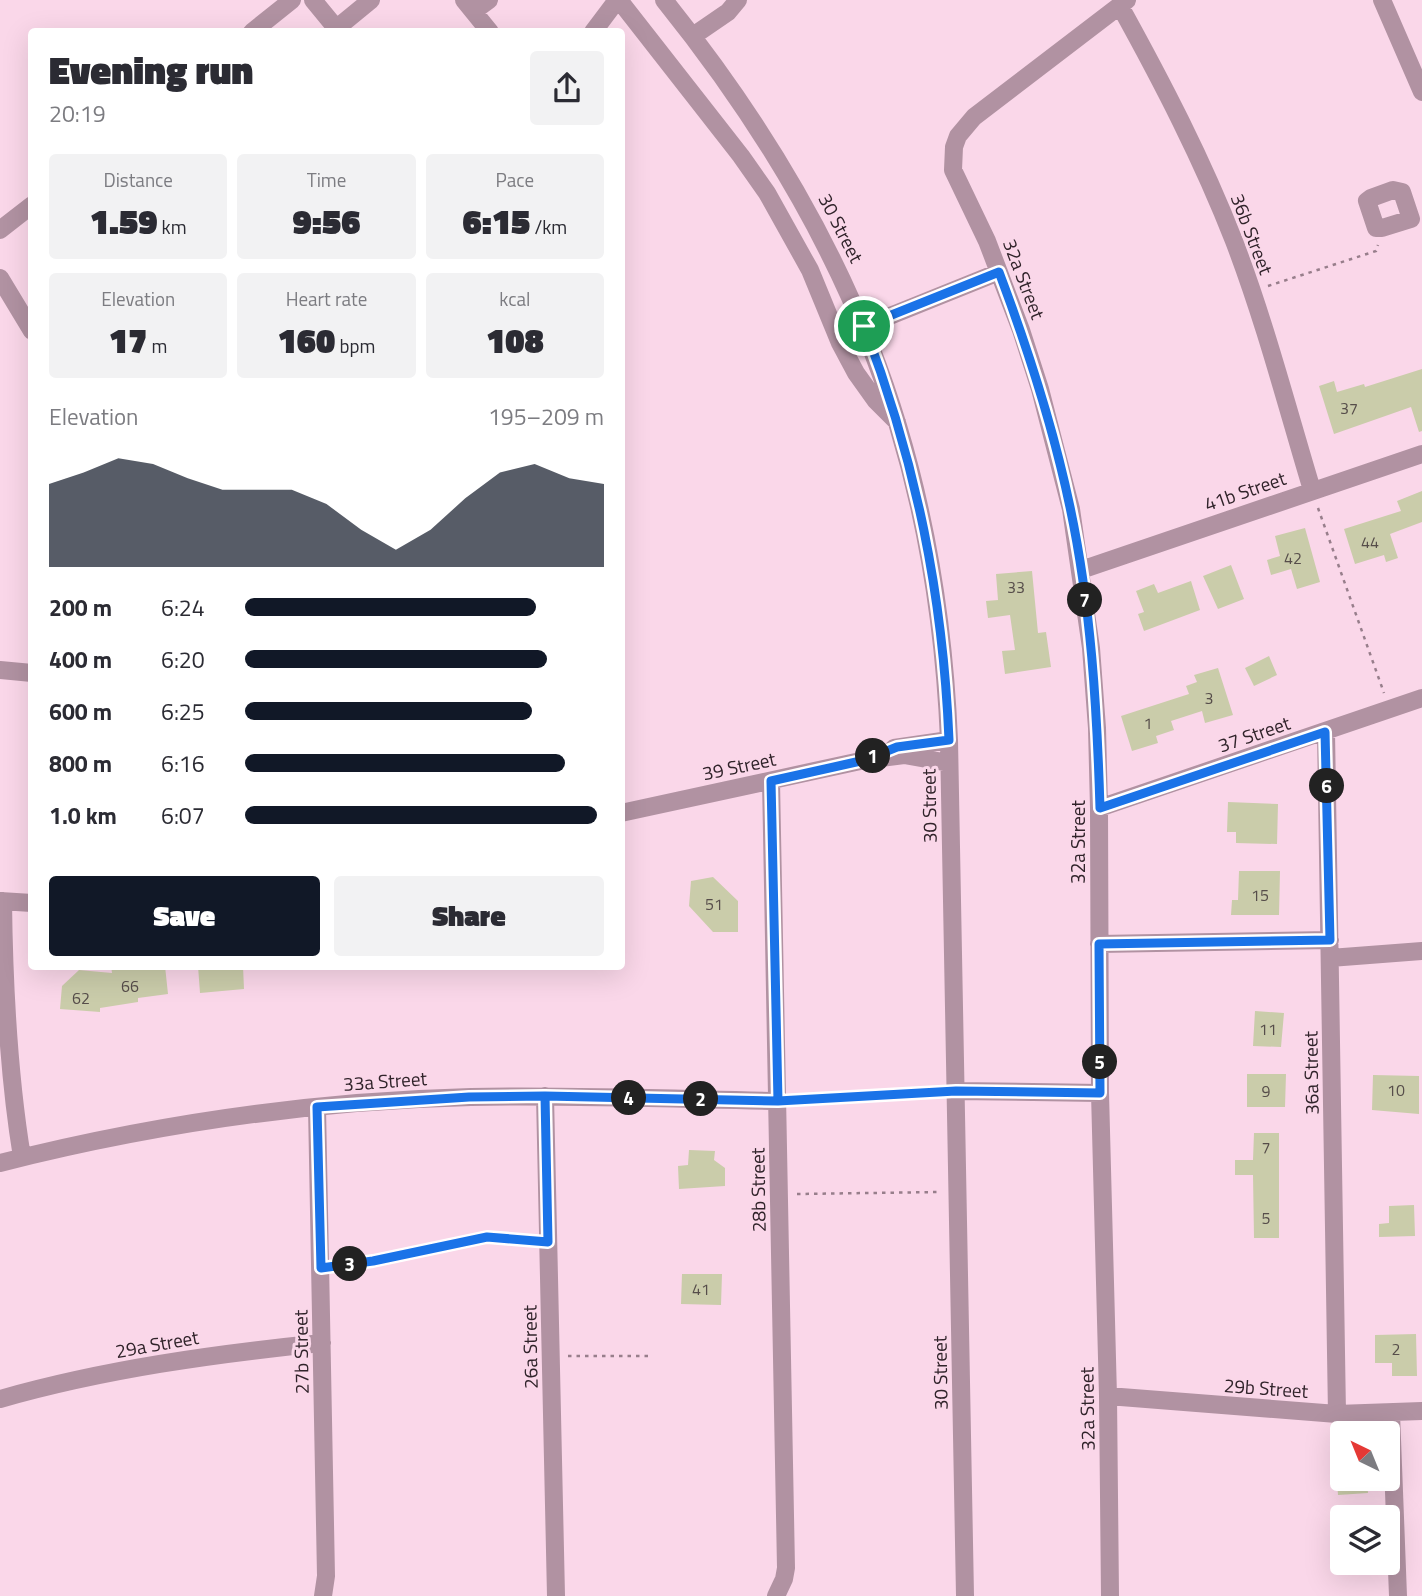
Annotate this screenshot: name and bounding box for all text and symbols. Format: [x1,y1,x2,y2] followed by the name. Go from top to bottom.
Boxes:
[49,41,253,99] text: Evening run
[530,51,604,125] button: share
[49,96,106,131] text: 20:19
[103,165,173,194] text: Distance
[307,165,346,194] text: Time
[496,165,534,194] text: Pace
[812,188,871,268] street label: 30 Street
[1224,189,1281,279] street label: 36b Street
[90,194,157,248] text: 1.59
[293,194,360,248] text: 9:56
[462,194,530,248] text: 6:15
[157,212,187,241] text: km
[530,212,567,241] text: /km
[996,234,1053,324] street label: 32a Street
[101,284,175,313] text: Elevation
[286,284,367,313] text: Heart rate
[499,284,530,313] text: kcal
[834,296,894,356] pin
[845,307,883,345] icon: arrive
[109,313,147,367] text: 17
[278,313,335,367] text: 160
[486,313,544,367] text: 108
[147,331,167,360] text: m
[335,331,375,360] text: bpm
[1340,396,1358,420] house number: 37
[49,399,138,434] text: Elevation
[488,399,604,434] text: 195–209 m
[1200,463,1290,518] street label: 41b Street
[1361,530,1379,554] house number: 44
[1284,546,1302,570] house number: 42
[1007,575,1025,599] house number: 33
[1068,582,1102,618] pin: 7
[1079,585,1090,614] text: 7
[49,590,112,625] text: 200 m
[161,590,205,625] text: 6:24
[49,642,112,677] text: 400 m
[161,642,205,677] text: 6:20
[1205,686,1213,710] house number: 3
[49,694,112,729] text: 600 m
[161,694,205,729] text: 6:25
[1214,708,1294,759] street label: 37 Street
[1144,711,1152,735] house number: 1
[856,738,890,774] pin: 1
[867,741,878,770] text: 1
[699,744,779,787] street label: 39 Street
[49,746,112,781] text: 800 m
[161,746,205,781] text: 6:16
[913,768,944,843] street label: 30 Street
[1310,768,1344,804] pin: 6
[1321,771,1332,800] text: 6
[49,798,117,833] text: 1.0 km
[161,798,205,833] text: 6:07
[1063,800,1092,884] street label: 32a Street
[49,876,320,956] button: Save
[334,876,604,956] button: Share
[1251,883,1269,907] house number: 15
[705,892,723,916] house number: 51
[121,974,139,998] house number: 66
[72,986,90,1010] house number: 62
[1259,1017,1277,1041] house number: 11
[1295,1030,1326,1115] street label: 36a Street
[1082,1044,1118,1080] pin: 5
[1094,1047,1105,1076] text: 5
[342,1063,428,1098] street label: 33a Street
[1387,1078,1405,1102] house number: 10
[1262,1079,1271,1103] house number: 9
[612,1080,646,1116] pin: 4
[684,1082,718,1116] pin: 2
[623,1083,634,1112] text: 4
[695,1084,706,1113] text: 2
[1262,1135,1270,1159] house number: 7
[742,1147,773,1232] street label: 28b Street
[1262,1206,1271,1230] house number: 5
[332,1246,368,1282] pin: 3
[344,1249,355,1278] text: 3
[692,1277,710,1301] house number: 41
[514,1304,545,1389] street label: 26a Street
[285,1309,316,1394] street label: 27b Street
[113,1322,201,1365] street label: 29a Street
[924,1335,955,1410] street label: 30 Street
[1392,1337,1400,1361] house number: 2
[1071,1366,1102,1451] street label: 32a Street
[1223,1370,1309,1405] street label: 29b Street
[1330,1421,1400,1491] north arrow
[1330,1421,1400,1575] map controls
[1330,1505,1400,1575] button: layers

